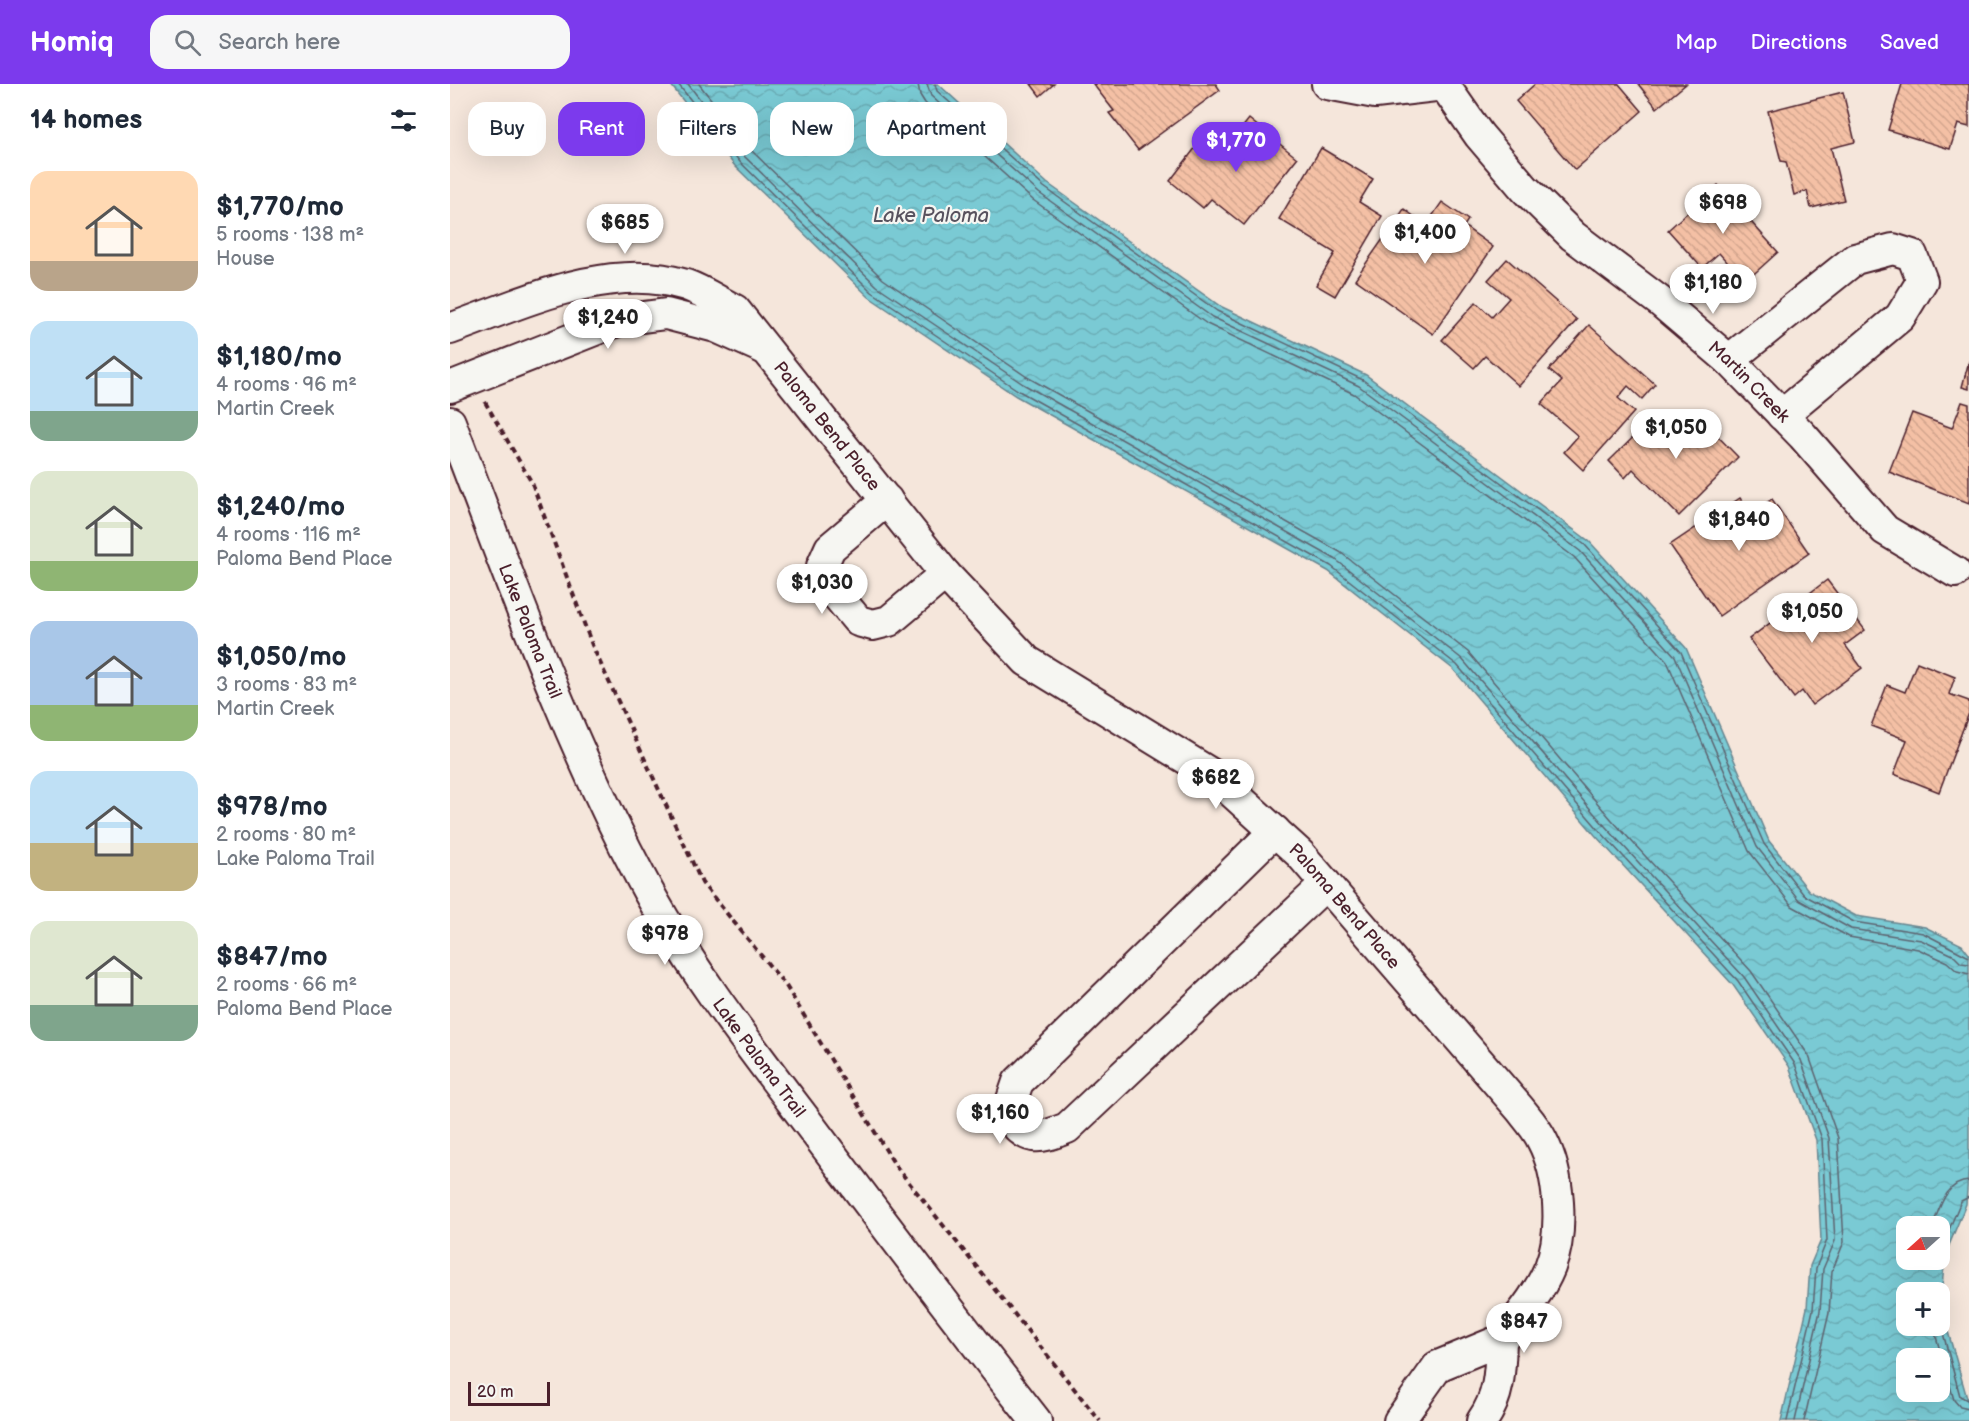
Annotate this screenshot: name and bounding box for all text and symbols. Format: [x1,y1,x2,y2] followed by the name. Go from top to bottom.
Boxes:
[150,15,570,69] search box
[30,26,114,59] text: Homiq
[171,26,204,59] icon: search
[219,29,340,56] text: Search here
[1675,30,1718,55] text: Map
[1751,30,1847,55] text: Directions
[1880,30,1939,55] text: Saved
[468,102,546,156] chip: Buy
[558,102,645,156] chip: Rent
[657,102,758,156] chip: Filters
[770,102,854,156] chip: New
[866,102,1007,156] chip: Apartment
[387,104,420,137] icon: filters
[30,105,142,136] text: 14 homes
[1187,122,1285,173] pin: $1,770
[1206,129,1266,153] text: $1,770
[1687,184,1759,235] pin: $698
[1698,191,1748,215] text: $698
[216,192,344,223] text: $1,770/mo
[78,195,150,267] icon: home
[589,204,661,255] pin: $685
[873,204,989,228] water label: Lake Paloma
[601,211,649,235] text: $685
[1376,214,1474,265] pin: $1,400
[1394,221,1456,245] text: $1,400
[216,223,364,247] text: 5 rooms · 138 m²
[216,247,275,271] text: House
[1664,264,1762,315] pin: $1,180
[1684,271,1742,295] text: $1,180
[559,299,657,350] pin: $1,240
[577,306,639,330] text: $1,240
[1704,337,1794,427] street label: Martin Creek
[216,342,342,373] text: $1,180/mo
[78,345,150,417] icon: home
[769,358,885,495] street label: Paloma Bend Place
[216,373,357,397] text: 4 rooms · 96 m²
[216,397,334,421] text: Martin Creek
[1627,409,1725,460] pin: $1,050
[1645,416,1707,440] text: $1,050
[216,492,345,523] text: $1,240/mo
[78,495,150,567] icon: home
[1690,501,1788,552] pin: $1,840
[1708,508,1770,532] text: $1,840
[216,523,361,547] text: 4 rooms · 116 m²
[216,547,392,571] text: Paloma Bend Place
[494,561,566,702] street label: Lake Paloma Trail
[773,564,871,615] pin: $1,030
[791,571,853,595] text: $1,030
[1763,593,1861,644] pin: $1,050
[1781,600,1843,624] text: $1,050
[216,642,346,673] text: $1,050/mo
[78,645,150,717] icon: home
[216,673,357,697] text: 3 rooms · 83 m²
[216,697,334,721] text: Martin Creek
[1180,759,1252,810] pin: $682
[1191,766,1241,790] text: $682
[216,792,328,823] text: $978/mo
[78,795,150,867] icon: home
[216,823,356,847] text: 2 rooms · 80 m²
[1285,839,1405,974] street label: Paloma Bend Place
[216,847,375,871] text: Lake Paloma Trail
[629,915,701,966] pin: $978
[641,922,689,946] text: $978
[216,942,328,973] text: $847/mo
[78,945,150,1017] icon: home
[216,973,357,997] text: 2 rooms · 66 m²
[708,994,810,1122] street label: Lake Paloma Trail
[216,997,392,1021] text: Paloma Bend Place
[951,1094,1049,1145] pin: $1,160
[970,1101,1030,1125] text: $1,160
[1896,1216,1950,1270] north arrow
[1896,1216,1950,1402] map controls
[1896,1282,1950,1336] button: +
[1488,1303,1560,1354] pin: $847
[1500,1310,1548,1334] text: $847
[1896,1348,1950,1402] button: −
[468,1379,550,1406] scale bar
[477,1383,513,1402] text: 20 m

